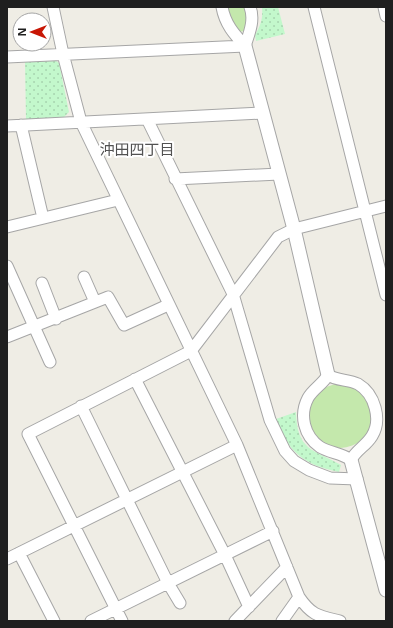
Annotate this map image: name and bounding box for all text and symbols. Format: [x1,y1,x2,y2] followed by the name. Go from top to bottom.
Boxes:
[12,12,52,52] north arrow
[14,28,29,36] text: N
[99,139,175,159] district label: 沖田四丁目

